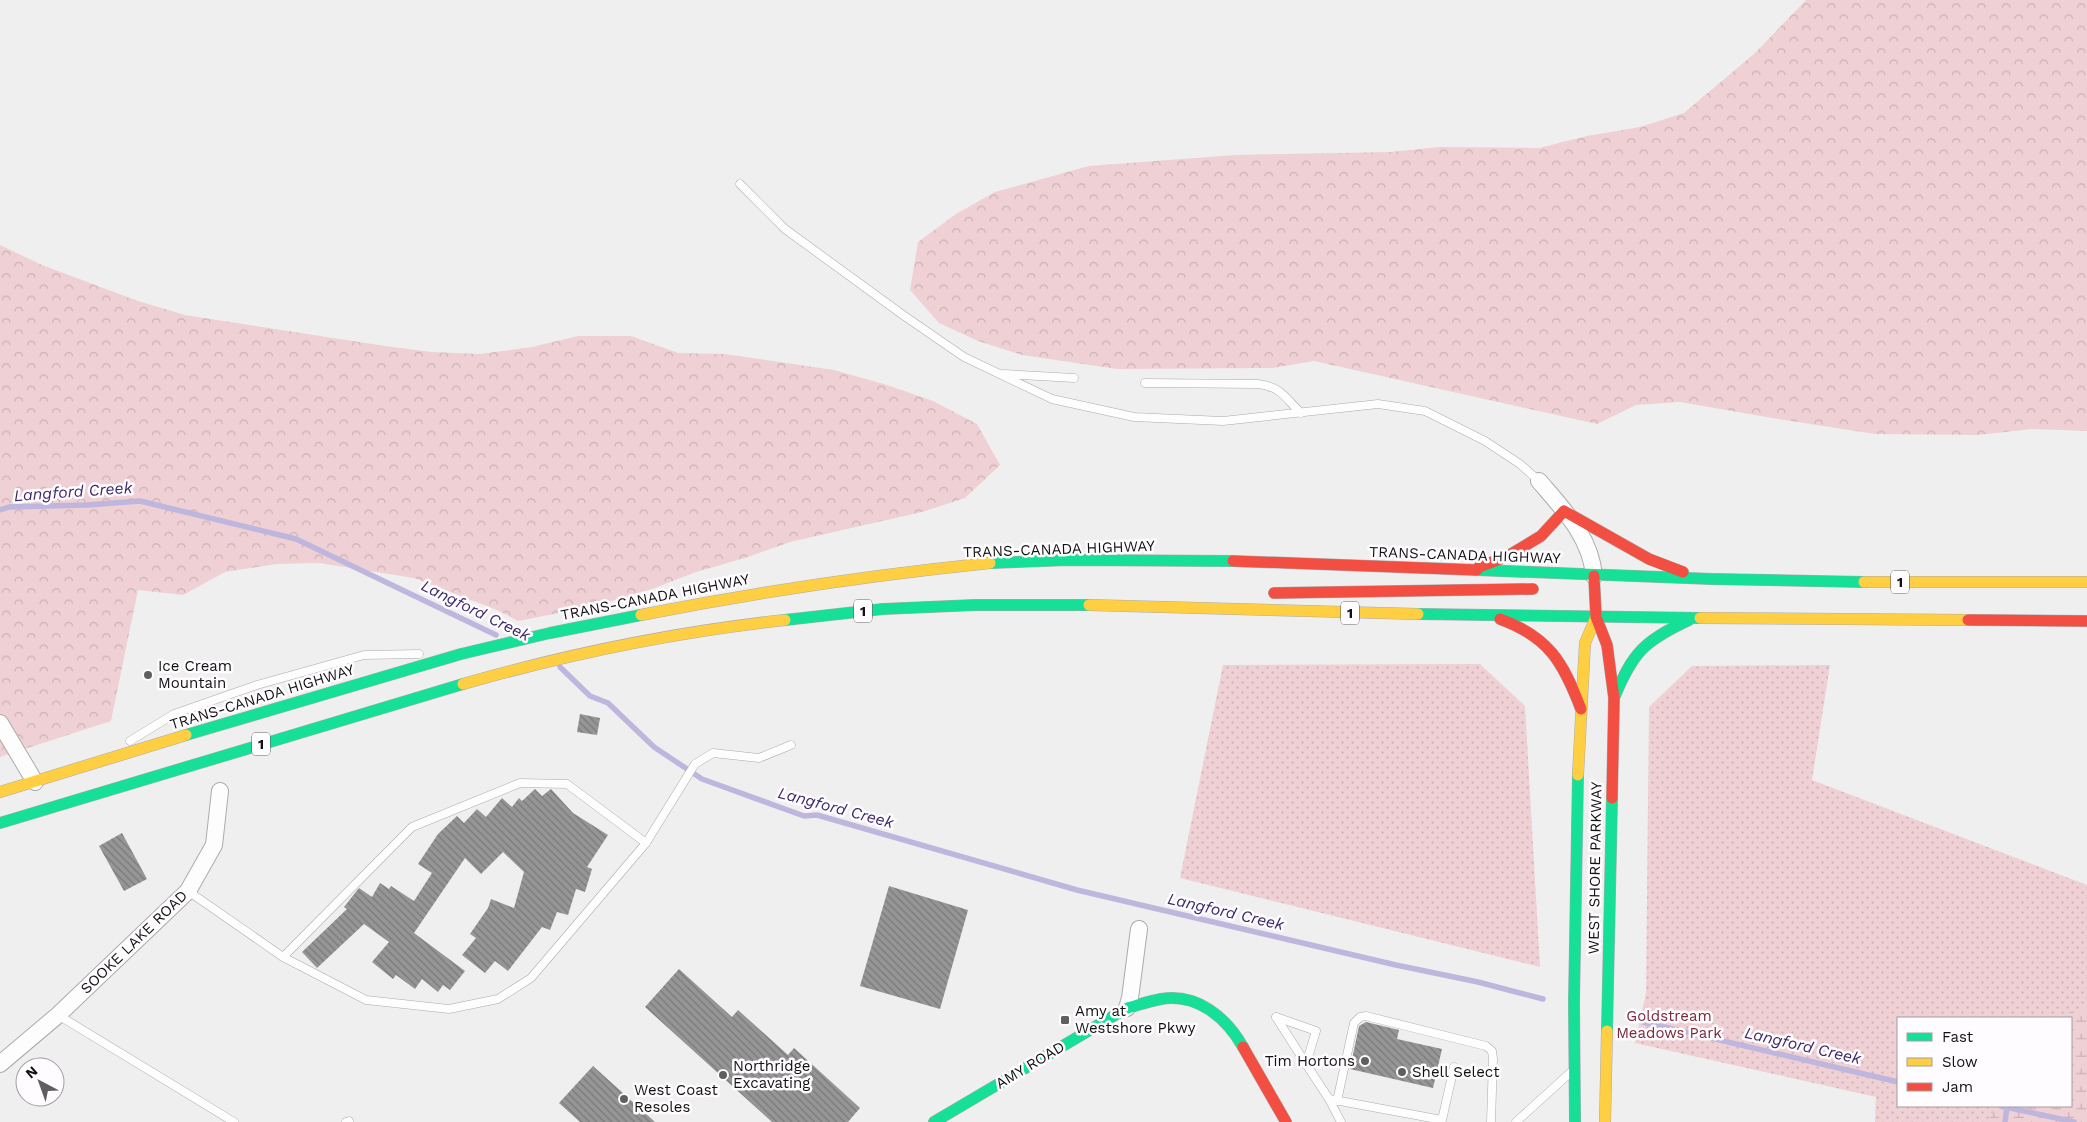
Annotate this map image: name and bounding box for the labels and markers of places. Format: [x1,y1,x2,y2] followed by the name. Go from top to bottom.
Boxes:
[158,657,232,692] place label: Ice Cream Mountain
[142,669,154,681] marker: Ice Cream Mountain
[1075,1002,1196,1037] place label: Amy at Westshore Pkwy
[1059,1014,1071,1026] marker: Amy at Westshore Pkwy
[1265,1052,1355,1070] place label: Tim Hortons
[1359,1055,1371,1067] marker: Tim Hortons
[733,1057,810,1092] place label: Northridge Excavating
[1412,1063,1500,1081] place label: Shell Select
[1396,1066,1408,1078] marker: Shell Select
[717,1069,729,1081] marker: Northridge Excavating
[634,1081,719,1116] place label: West Coast Resoles
[618,1093,630,1105] marker: West Coast Resoles

